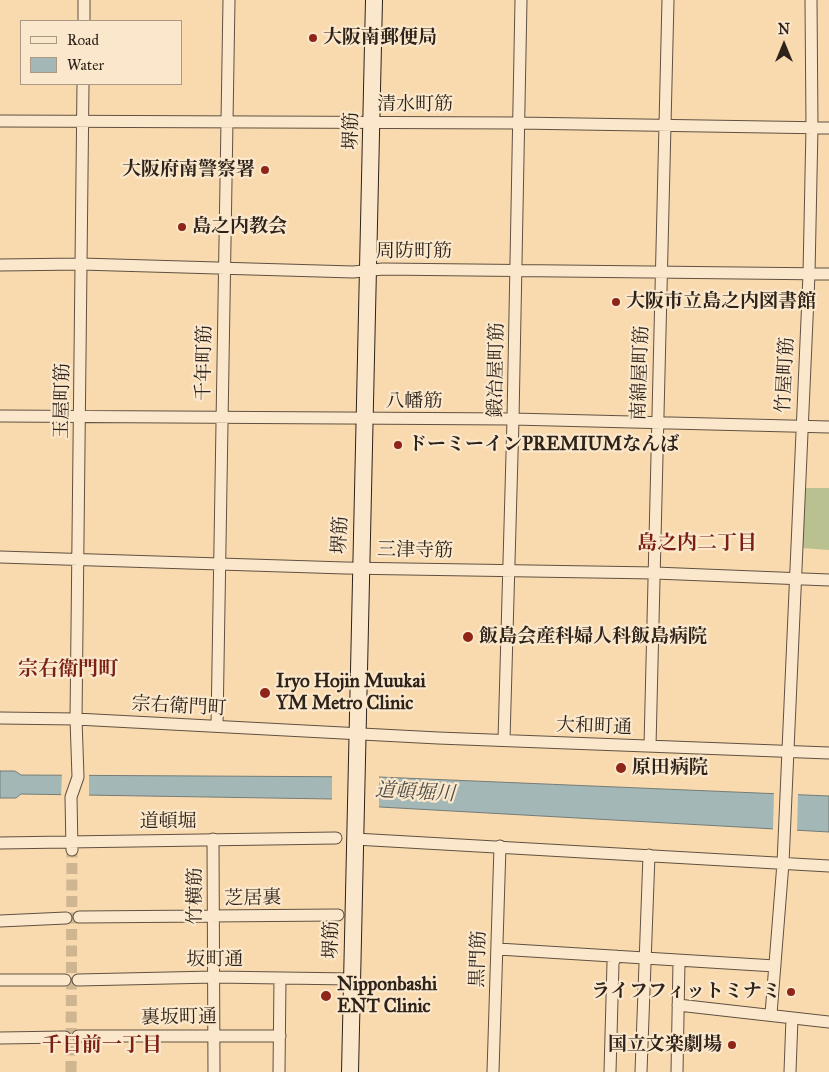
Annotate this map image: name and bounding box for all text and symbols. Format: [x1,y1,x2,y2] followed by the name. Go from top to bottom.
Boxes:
[20,20,182,85] legend
[759,20,809,70] north arrow
[778,21,790,38] text: N
[323,27,437,49] place label: 大阪南郵便局
[67,31,99,49] text: Road
[307,32,319,44] marker: 大阪南郵便局
[67,56,104,74] text: Water
[377,94,453,116] street label: 清水町筋
[340,112,364,150] street label: 堺筋
[122,159,255,181] place label: 大阪府南警察署
[259,164,271,176] marker: 大阪府南警察署
[192,216,287,238] place label: 島之内教会
[176,221,188,233] marker: 島之内教会
[376,241,452,263] street label: 周防町筋
[626,291,816,313] place label: 大阪市立島之内図書館
[610,296,622,308] marker: 大阪市立島之内図書館
[485,322,509,418] street label: 鍛冶屋町筋
[193,325,217,401] street label: 千年町筋
[628,325,654,421] street label: 南綿屋町筋
[773,336,799,414] street label: 竹屋町筋
[51,363,75,439] street label: 玉屋町筋
[386,391,442,413] street label: 八幡筋
[408,434,679,456] place label: ドーミーインPREMIUMなんば
[392,439,404,451] marker: ドーミーインPREMIUMなんば
[329,516,353,554] street label: 堺筋
[637,532,757,556] district label: 島之内二丁目
[377,539,453,563] street label: 三津寺筋
[479,626,707,648] place label: 飯島会産科婦人科飯島病院
[461,630,475,644] marker: 飯島会産科婦人科飯島病院
[18,658,118,682] district label: 宗右衛門町
[276,671,426,715] place label: Iryo Hojin Muukai YM Metro Clinic
[258,686,272,700] marker: Iryo Hojin Muukai YM Metro Clinic
[131,693,227,721] street label: 宗右衛門町
[556,714,632,740] street label: 大和町通
[632,757,708,779] place label: 原田病院
[614,761,628,775] marker: 原田病院
[374,779,456,807] water label: 道頓堀川
[140,811,196,833] street label: 道頓堀
[185,868,207,924] street label: 竹横筋
[224,887,282,911] street label: 芝居裏
[320,921,344,959] street label: 堺筋
[467,930,491,988] street label: 黒門筋
[187,949,243,971] street label: 坂町通
[337,974,437,1018] place label: Nipponbashi ENT Clinic
[591,981,781,1003] place label: ライフフィットミナミ
[785,986,797,998] marker: ライフフィットミナミ
[319,989,333,1003] marker: Nipponbashi ENT Clinic
[141,1006,217,1030] street label: 裏坂町通
[42,1034,162,1058] district label: 千日前一丁目
[608,1034,722,1056] place label: 国立文楽劇場
[726,1039,738,1051] marker: 国立文楽劇場

